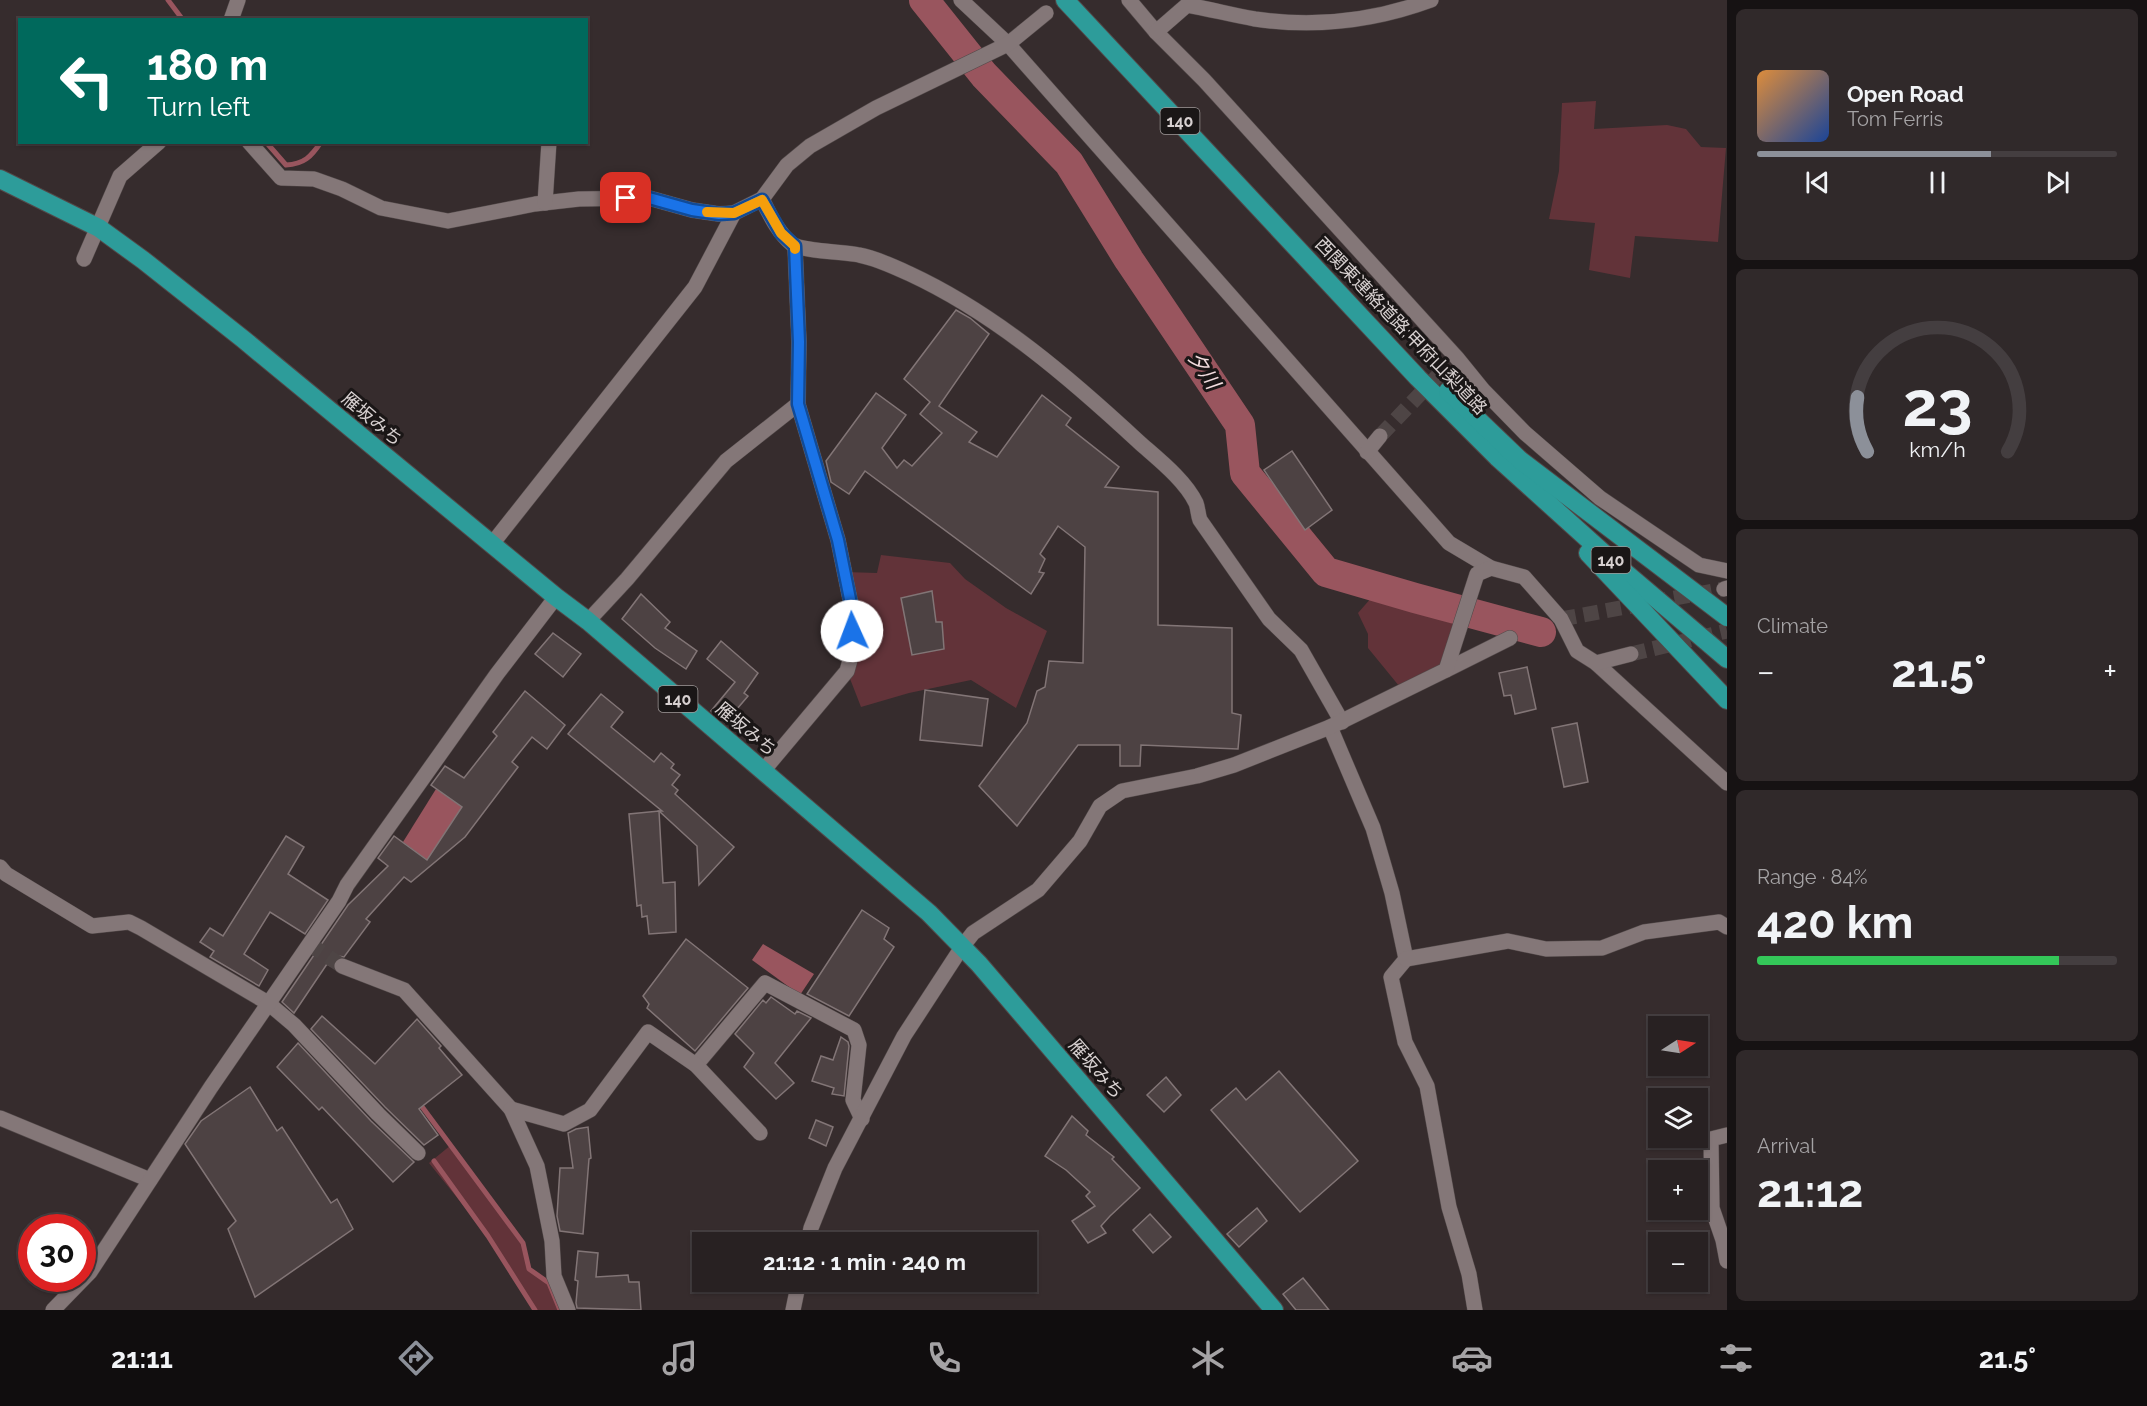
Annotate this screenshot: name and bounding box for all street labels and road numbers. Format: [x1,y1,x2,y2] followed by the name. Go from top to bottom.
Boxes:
[1160,108,1200,134] road number: 140
[1311,233,1491,418] street label: 西関東連絡道路;甲府山梨道路
[338,387,407,450] street label: 雁坂みち
[1592,547,1630,573] road number: 140
[658,686,698,712] road number: 140
[712,697,781,760] street label: 雁坂みち
[1065,1035,1128,1103] street label: 雁坂みち

